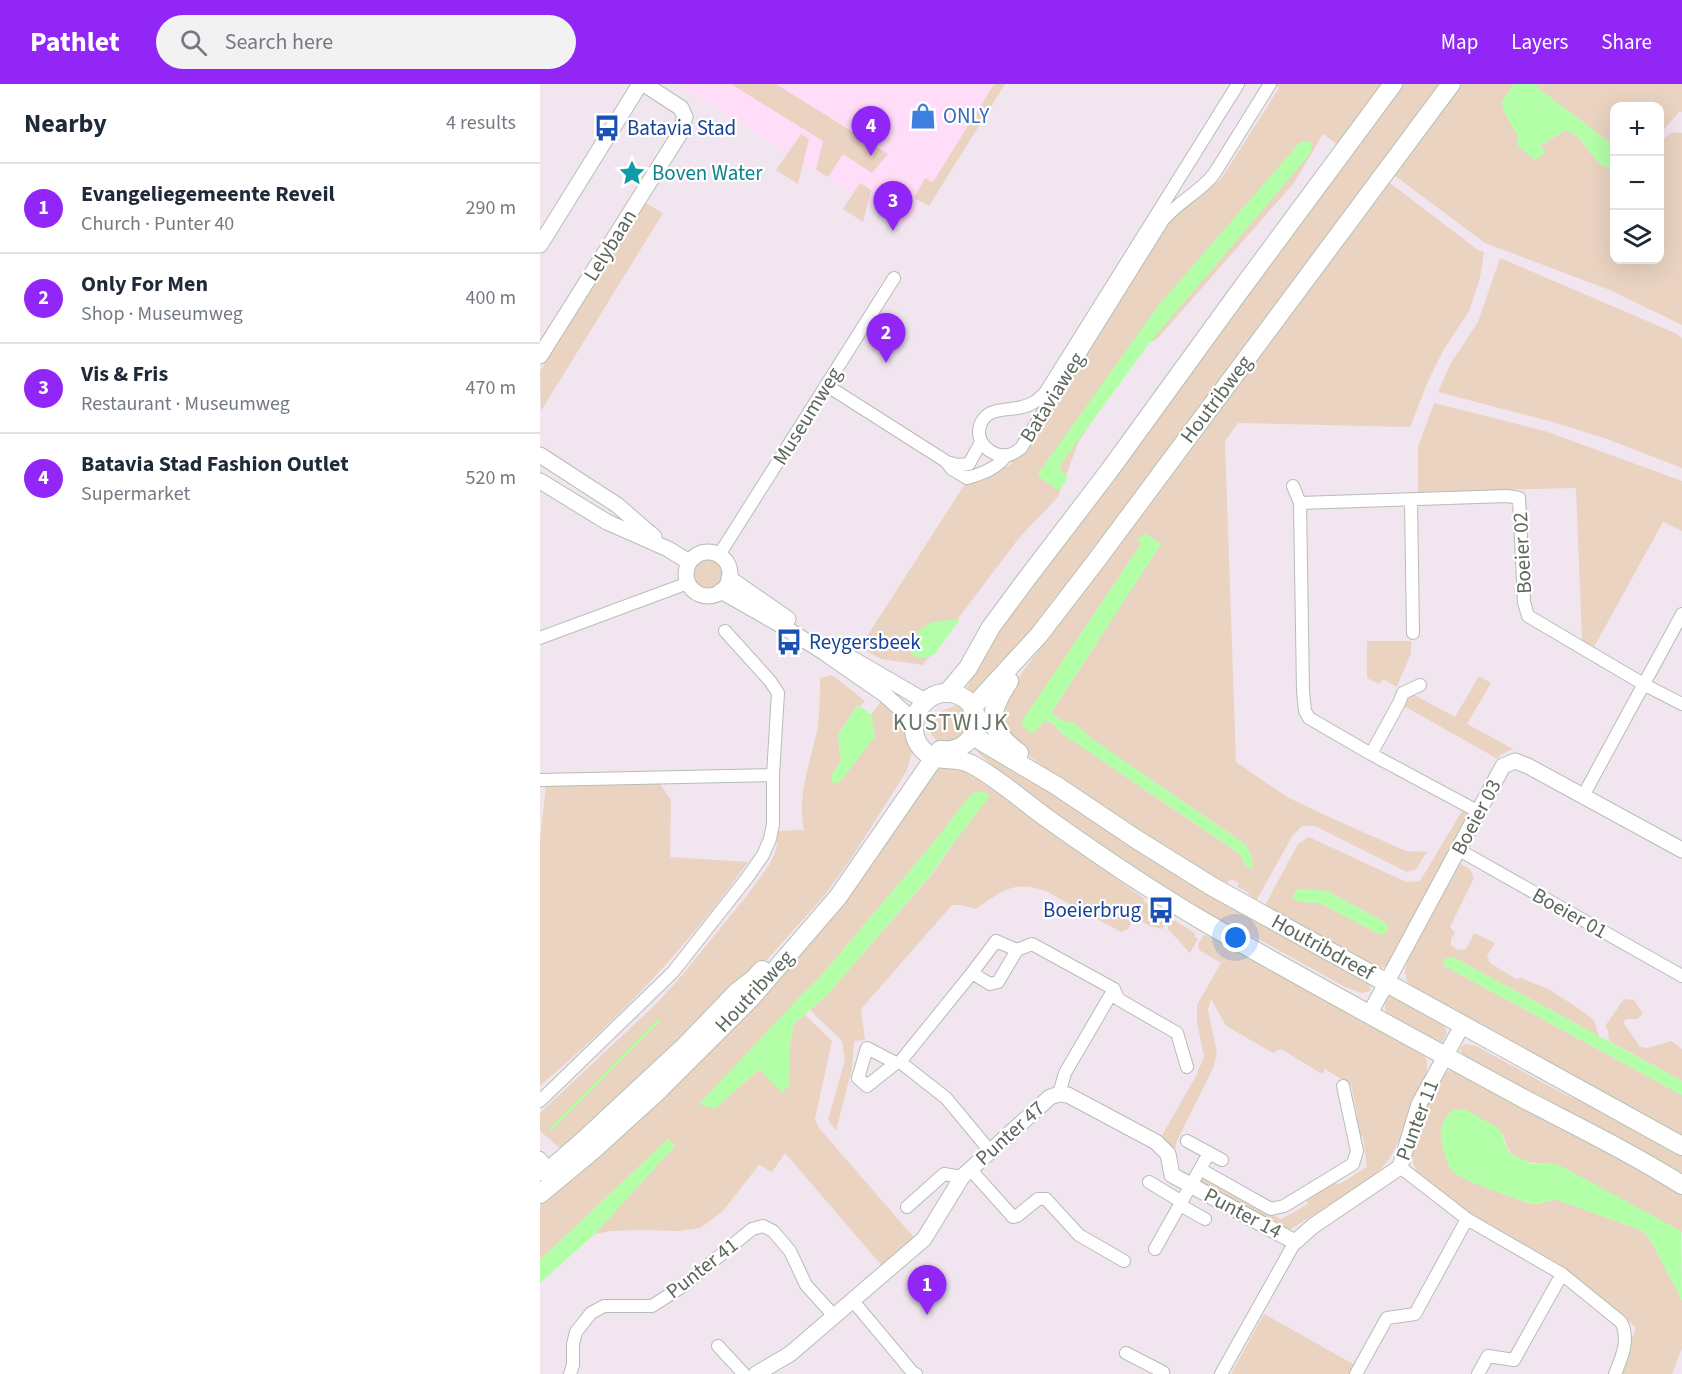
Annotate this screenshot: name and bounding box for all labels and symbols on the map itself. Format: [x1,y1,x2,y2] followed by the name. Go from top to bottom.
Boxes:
[908,101,938,131] shop icon: ONLY
[943,101,990,131] place label: ONLY
[852,106,890,156] pin: 4
[592,113,622,143] bus stop icon: Batavia Stad
[627,113,736,143] place label: Batavia Stad
[617,158,647,188] place icon: Boven Water
[652,158,763,188] place label: Boven Water
[874,182,912,231] pin: 3
[576,203,644,287] street label: Lelybaan
[866,314,906,363] pin: 2
[1012,346,1092,448] street label: Bataviaweg
[1173,348,1259,449] street label: Houtribweg
[765,361,849,471] street label: Museumweg
[1505,511,1539,595] street label: Boeier 02
[774,627,804,657] bus stop icon: Reygersbeek
[809,627,921,657] place label: Reygersbeek
[893,705,1009,740] district label: KUSTWIJK
[1443,774,1509,860] street label: Boeier 03
[1527,880,1613,946] street label: Boeier 01
[1043,895,1141,925] place label: Boeierbrug
[1146,895,1176,925] bus stop icon: Boeierbrug
[1266,906,1381,988] street label: Houtribdreef
[1221,923,1250,952] your location
[708,943,801,1039] street label: Houtribweg
[1388,1075,1446,1165] street label: Punter 11
[969,1094,1051,1172] street label: Punter 47
[1199,1180,1287,1246] street label: Punter 14
[660,1230,744,1306] street label: Punter 41
[908,1266,946,1315] pin: 1

